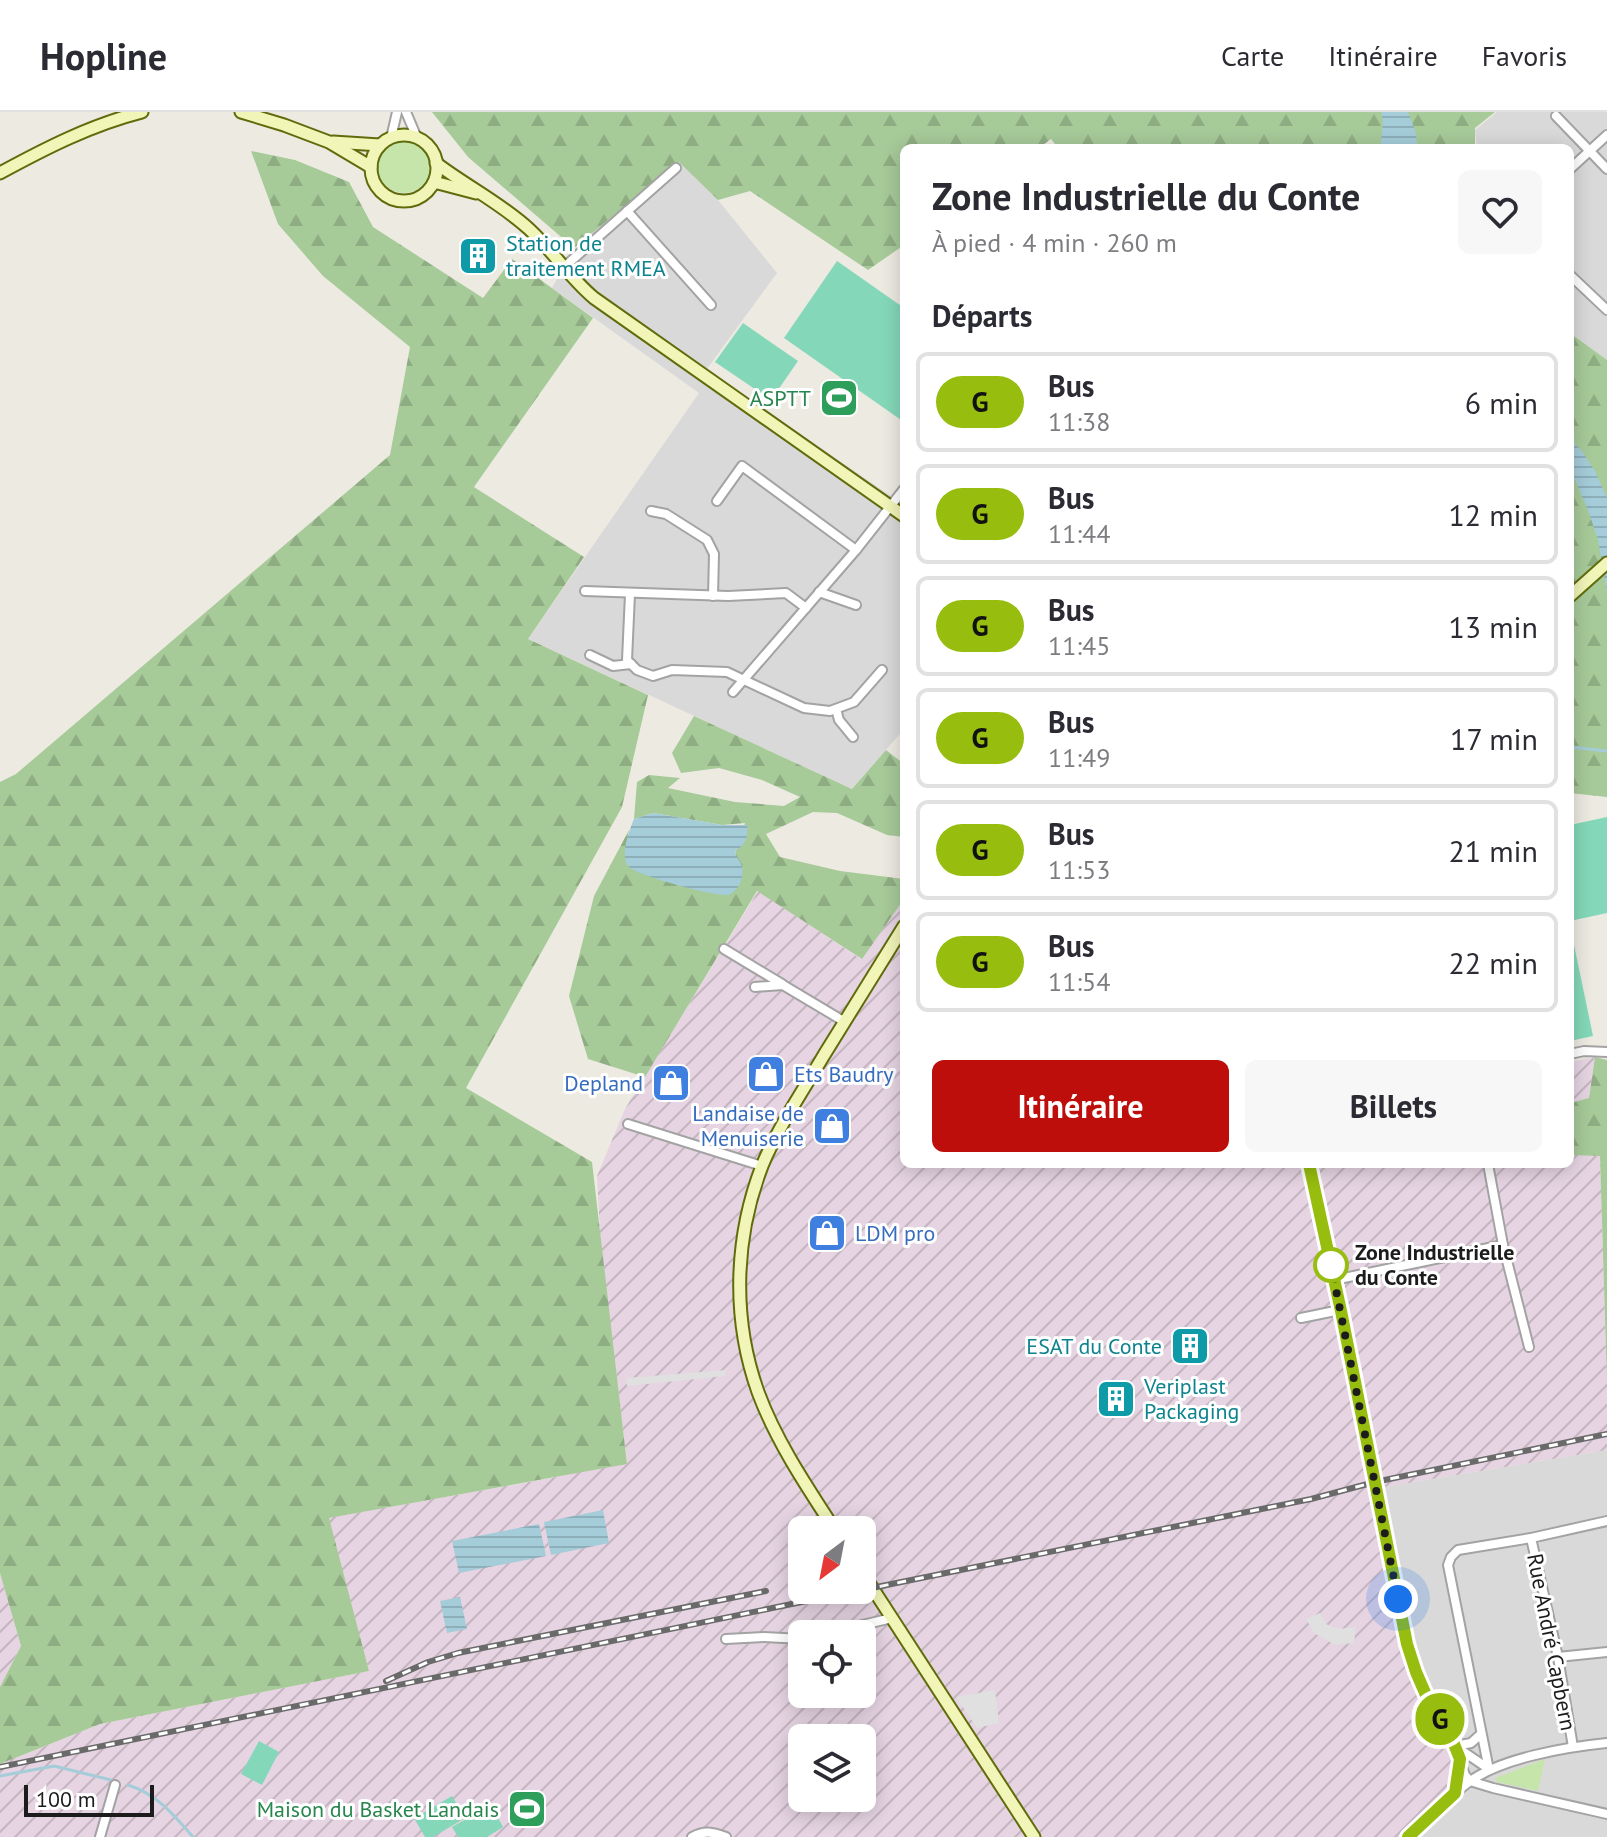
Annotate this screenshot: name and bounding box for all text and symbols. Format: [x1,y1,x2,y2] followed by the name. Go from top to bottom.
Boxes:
[40,31,167,80] text: Hopline
[1221,37,1284,74] text: Carte
[1328,37,1438,74] text: Itinéraire
[1482,37,1567,74] text: Favoris
[1458,170,1542,254] button: heart
[932,171,1360,220] text: Zone Industrielle du Conte
[932,226,1177,259] text: À pied · 4 min · 260 m
[506,229,666,282] place label: Station de traitement RMEA
[457,235,499,277] building icon: Station de traitement RMEA
[932,296,1032,335] text: Départs
[1048,366,1095,405] text: Bus
[818,377,860,419] sports icon: ASPTT
[971,383,989,420] text: G
[1465,383,1538,422] text: 6 min
[750,384,811,412] place label: ASPTT
[1048,405,1110,438] text: 11:38
[1048,478,1095,517] text: Bus
[971,495,989,532] text: G
[1448,495,1538,534] text: 12 min
[1048,517,1110,550] text: 11:44
[1048,590,1095,629] text: Bus
[971,607,989,644] text: G
[1448,607,1538,646] text: 13 min
[1048,629,1110,662] text: 11:45
[1048,702,1095,741] text: Bus
[971,719,989,756] text: G
[1450,719,1538,758] text: 17 min
[1048,741,1110,774] text: 11:49
[1048,814,1095,853] text: Bus
[971,831,989,868] text: G
[1448,831,1538,870] text: 21 min
[1048,853,1110,886] text: 11:53
[1048,926,1095,965] text: Bus
[971,943,989,980] text: G
[1448,943,1538,982] text: 22 min
[1048,965,1110,998] text: 11:54
[745,1053,787,1095] shop icon: Ets Baudry
[794,1060,894,1088] place label: Ets Baudry
[932,1060,1229,1152] button: Itinéraire
[1245,1060,1542,1152] button: Billets
[650,1062,692,1104] shop icon: Depland
[564,1069,643,1097] place label: Depland
[692,1099,804,1152] place label: Landaise de Menuiserie
[811,1105,853,1147] shop icon: Landaise de Menuiserie
[806,1212,848,1254] shop icon: LDM pro
[855,1219,935,1247] place label: LDM pro
[1355,1238,1514,1291] place label: Zone Industrielle du Conte
[1314,1248,1348,1282] marker: Zone Industrielle du Conte
[1169,1325,1211,1367] building icon: ESAT du Conte
[1026,1332,1162,1360] place label: ESAT du Conte
[1143,1372,1239,1425] place label: Veriplast Packaging
[1095,1378,1137,1420] building icon: Veriplast Packaging
[788,1516,876,1604] north arrow
[788,1516,876,1812] map controls
[1521,1551,1583,1733] street label: Rue André Capbern
[1378,1579,1418,1619] your location
[788,1620,876,1708] button: locate
[1414,1693,1466,1745] line badge: G
[1431,1700,1449,1737] text: G
[788,1724,876,1812] button: layers
[24,1781,154,1817] scale bar
[36,1785,96,1813] text: 100 m
[506,1788,548,1830] sports icon: Maison du Basket Landais
[257,1795,499,1823] place label: Maison du Basket Landais

